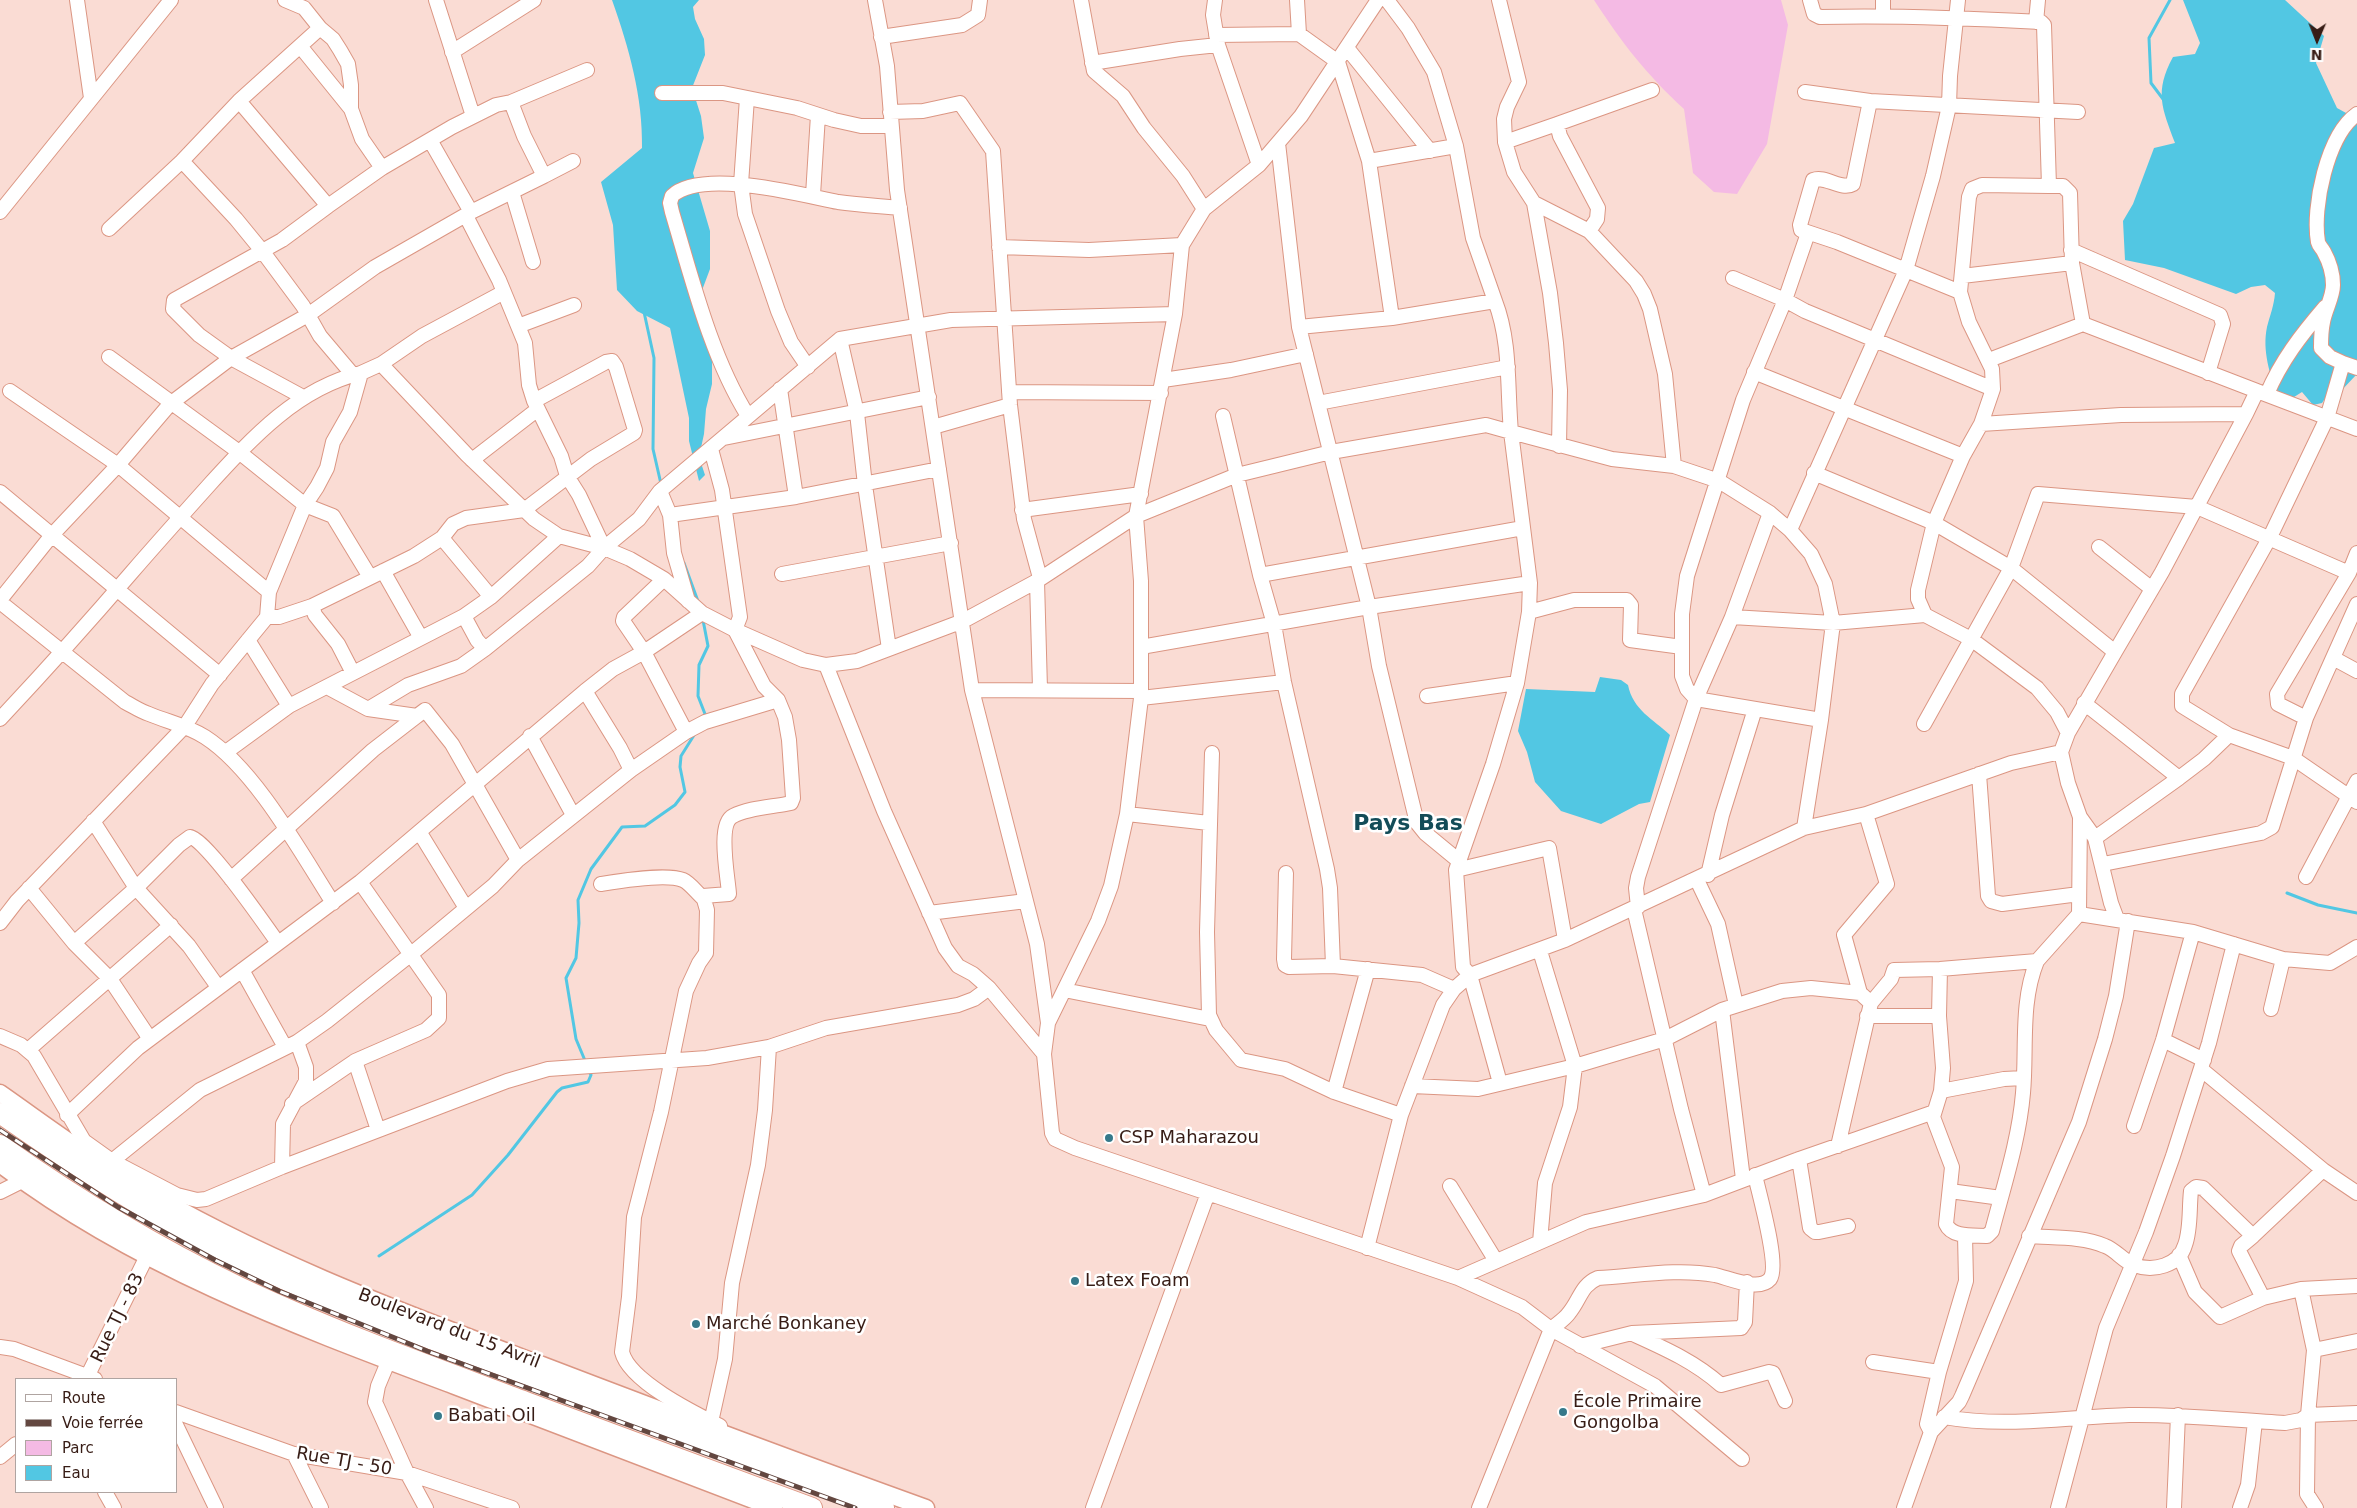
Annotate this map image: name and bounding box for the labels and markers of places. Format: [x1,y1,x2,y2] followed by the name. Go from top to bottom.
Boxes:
[1119,1127,1259,1149] place label: CSP Maharazou
[1103,1132,1115,1144] marker: CSP Maharazou
[1085,1270,1190,1292] place label: Latex Foam
[1069,1275,1081,1287] marker: Latex Foam
[706,1313,867,1335] place label: Marché Bonkaney
[690,1318,702,1330] marker: Marché Bonkaney
[1573,1391,1702,1434] place label: École Primaire Gongolba
[448,1405,536,1427] place label: Babati Oil
[1557,1406,1569,1418] marker: École Primaire Gongolba
[432,1410,444,1422] marker: Babati Oil

